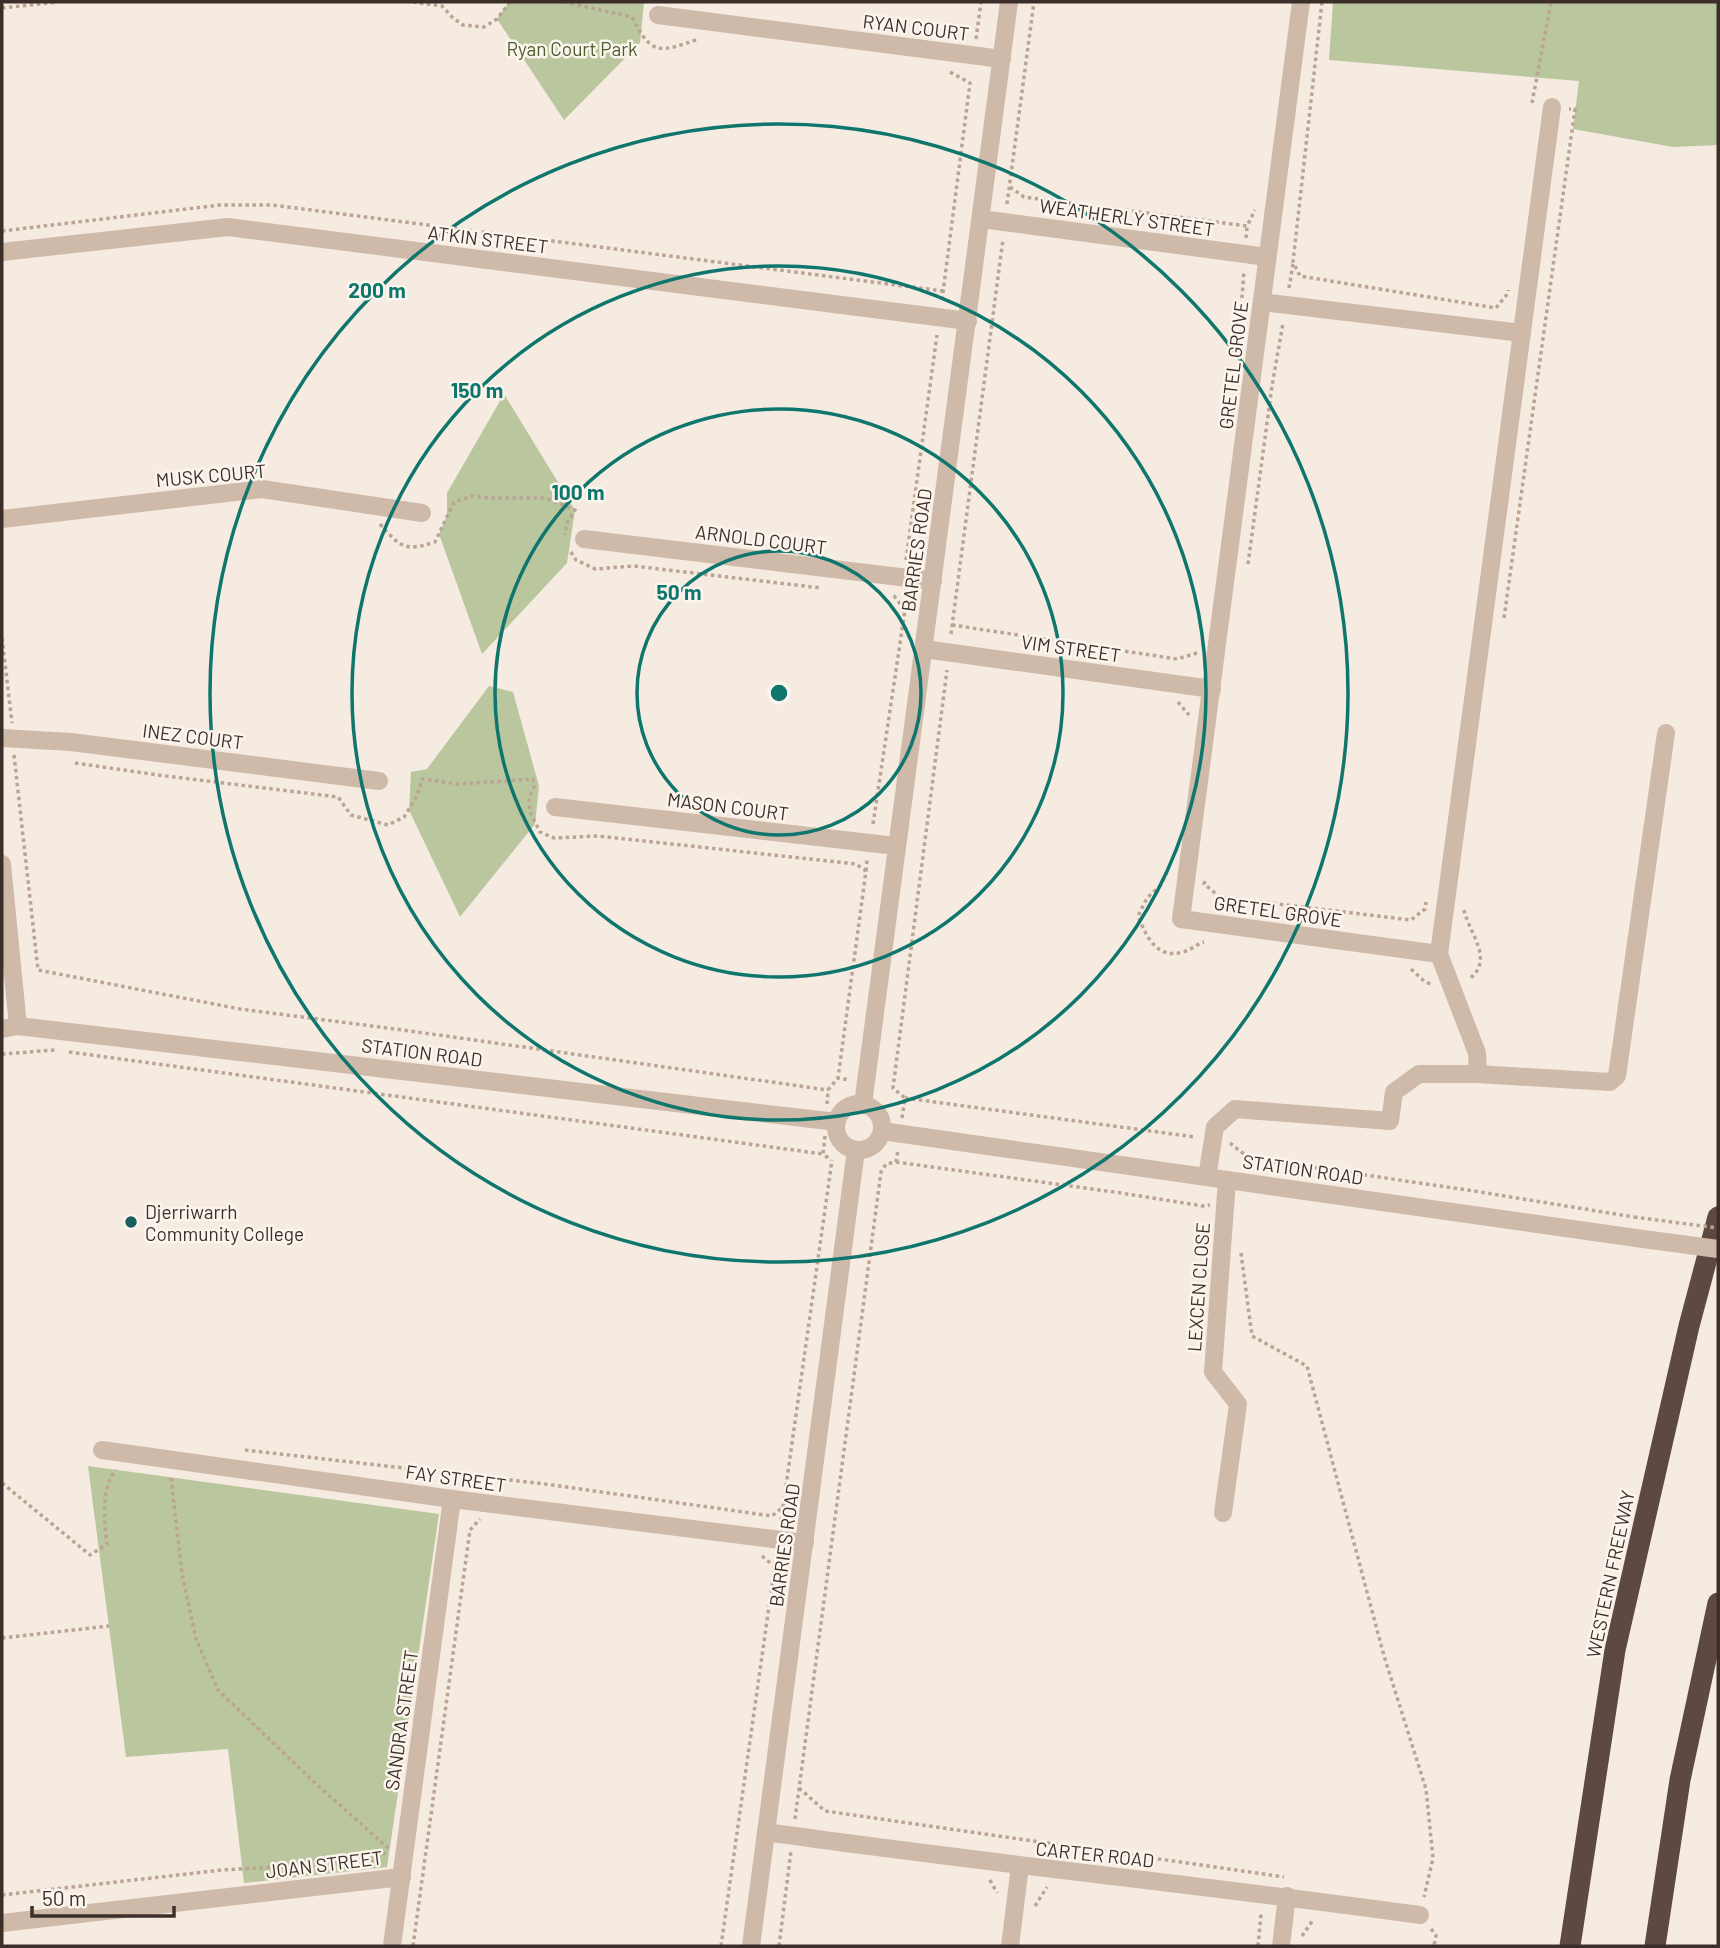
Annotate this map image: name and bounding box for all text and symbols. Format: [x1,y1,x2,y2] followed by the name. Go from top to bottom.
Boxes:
[862,9,970,45] street label: RYAN COURT
[506,37,638,60] park label: Ryan Court Park
[1038,193,1216,241] street label: WEATHERLY STREET
[426,220,550,258] street label: ATKIN STREET
[348,277,406,302] text: 200 m
[1214,300,1252,430] street label: GRETEL GROVE
[451,377,503,402] text: 150 m
[155,459,267,491] street label: MUSK COURT
[551,479,605,504] text: 100 m
[896,487,936,613] street label: BARRIES ROAD
[694,520,828,558] street label: ARNOLD COURT
[656,579,702,604] text: 50 m
[1020,630,1122,666] street label: VIM STREET
[767,681,791,705] centre of rings
[141,718,245,754] street label: INEZ COURT
[666,787,790,825] street label: MASON COURT
[1212,891,1344,931] street label: GRETEL GROVE
[360,1033,484,1071] street label: STATION ROAD
[1241,1149,1365,1189] street label: STATION ROAD
[145,1200,304,1245] place label: Djerriwarrh Community College
[123,1214,139,1230] marker: Djerriwarrh Community College
[1182,1222,1214,1352] street label: LEXCEN CLOSE
[404,1460,508,1496] street label: FAY STREET
[764,1482,804,1608] street label: BARRIES ROAD
[1581,1488,1639,1660] street label: WESTERN FREEWAY
[380,1648,422,1792] street label: SANDRA STREET
[1035,1836,1155,1872] street label: CARTER ROAD
[264,1845,384,1883] street label: JOAN STREET
[32,1874,173,1918] scale bar
[42,1885,86,1910] text: 50 m

